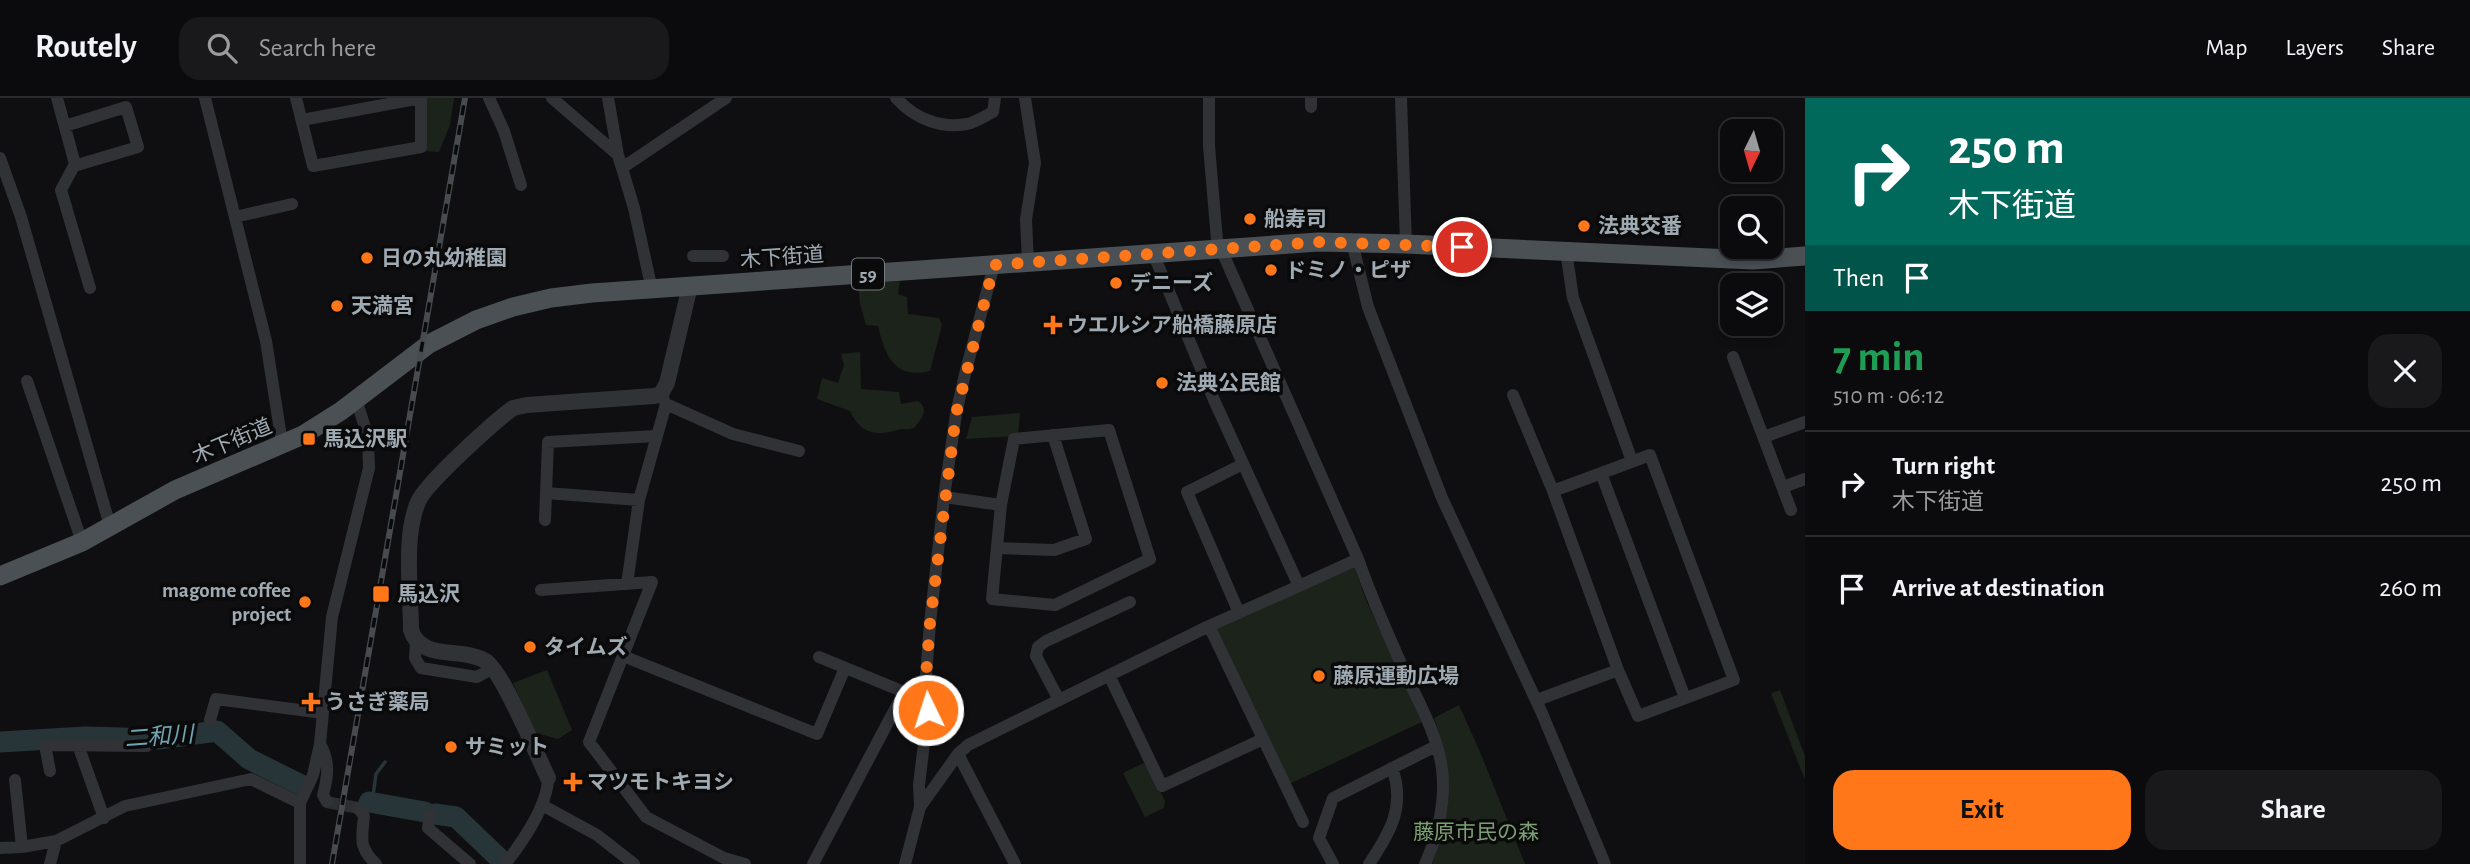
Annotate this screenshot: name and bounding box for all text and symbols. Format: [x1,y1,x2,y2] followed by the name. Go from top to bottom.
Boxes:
[179,17,669,80] search box
[203,29,241,67] icon: search
[35,31,137,64] text: Routely
[259,35,376,61] text: Search here
[2205,36,2247,60] text: Map
[2285,36,2344,60] text: Layers
[2382,36,2435,60] text: Share
[1720,119,1783,182] north arrow
[1720,119,1783,336] map controls
[1948,124,2065,173] text: 250 m
[1833,126,1924,217] icon: right
[1948,190,2076,222] text: 木下街道
[1720,196,1783,259] button: search
[1264,208,1327,230] place label: 船寿司
[1242,211,1258,227] marker: 船寿司
[1598,215,1682,237] place label: 法典交番
[1432,217,1492,277] pin
[1576,218,1592,234] marker: 法典交番
[1443,228,1481,266] icon: arrive
[739,243,825,271] street label: 木下街道
[381,247,507,269] place label: 日の丸幼稚園
[359,250,375,266] marker: 日の丸幼稚園
[852,258,884,290] road number: 59
[1898,259,1936,297] icon: arrive
[1285,260,1411,281] place label: ドミノ・ピザ
[1263,262,1279,278] marker: ドミノ・ピザ
[1833,265,1884,291] text: Then
[1130,271,1213,294] place label: デニーズ
[1720,273,1783,336] button: layers
[1108,275,1124,291] marker: デニーズ
[351,295,414,317] place label: 天満宮
[329,298,345,314] marker: 天満宮
[1067,314,1277,336] place label: ウエルシア船橋藤原店
[1045,317,1061,333] marker: ウエルシア船橋藤原店
[2368,334,2442,408] button: close
[1833,336,1925,378] text: 7 min
[1176,372,1281,394] place label: 法典公民館
[1154,375,1170,391] marker: 法典公民館
[1833,385,1944,408] text: 510 m · 06:12
[189,414,275,468] street label: 木下街道
[323,428,407,450] place label: 馬込沢駅
[301,431,317,447] marker: 馬込沢駅
[1892,453,1995,479] text: Turn right
[1833,465,1871,503] icon: right
[2380,470,2442,496] text: 250 m
[1892,491,1984,514] text: 木下街道
[1833,570,1871,608] icon: arrive
[1892,575,2105,601] text: Arrive at destination
[2379,575,2442,601] text: 260 m
[162,580,291,625] place label: magome coffee project
[397,583,460,605] place label: 馬込沢
[371,584,391,604] marker: 馬込沢
[297,594,313,610] marker: magome coffee project
[544,635,628,658] place label: タイムズ
[522,639,538,655] marker: タイムズ
[1333,665,1459,687] place label: 藤原運動広場
[1311,668,1327,684] marker: 藤原運動広場
[891,673,965,747] position arrow
[325,691,430,713] place label: うさぎ薬局
[303,694,319,710] marker: うさぎ薬局
[124,721,197,751] water label: 二和川
[465,737,549,758] place label: サミット
[443,739,459,755] marker: サミット
[1833,770,2131,850] button: Exit
[2145,770,2442,850] button: Share
[587,771,734,793] place label: マツモトキヨシ
[565,774,581,790] marker: マツモトキヨシ
[1413,821,1539,843] park label: 藤原市民の森

